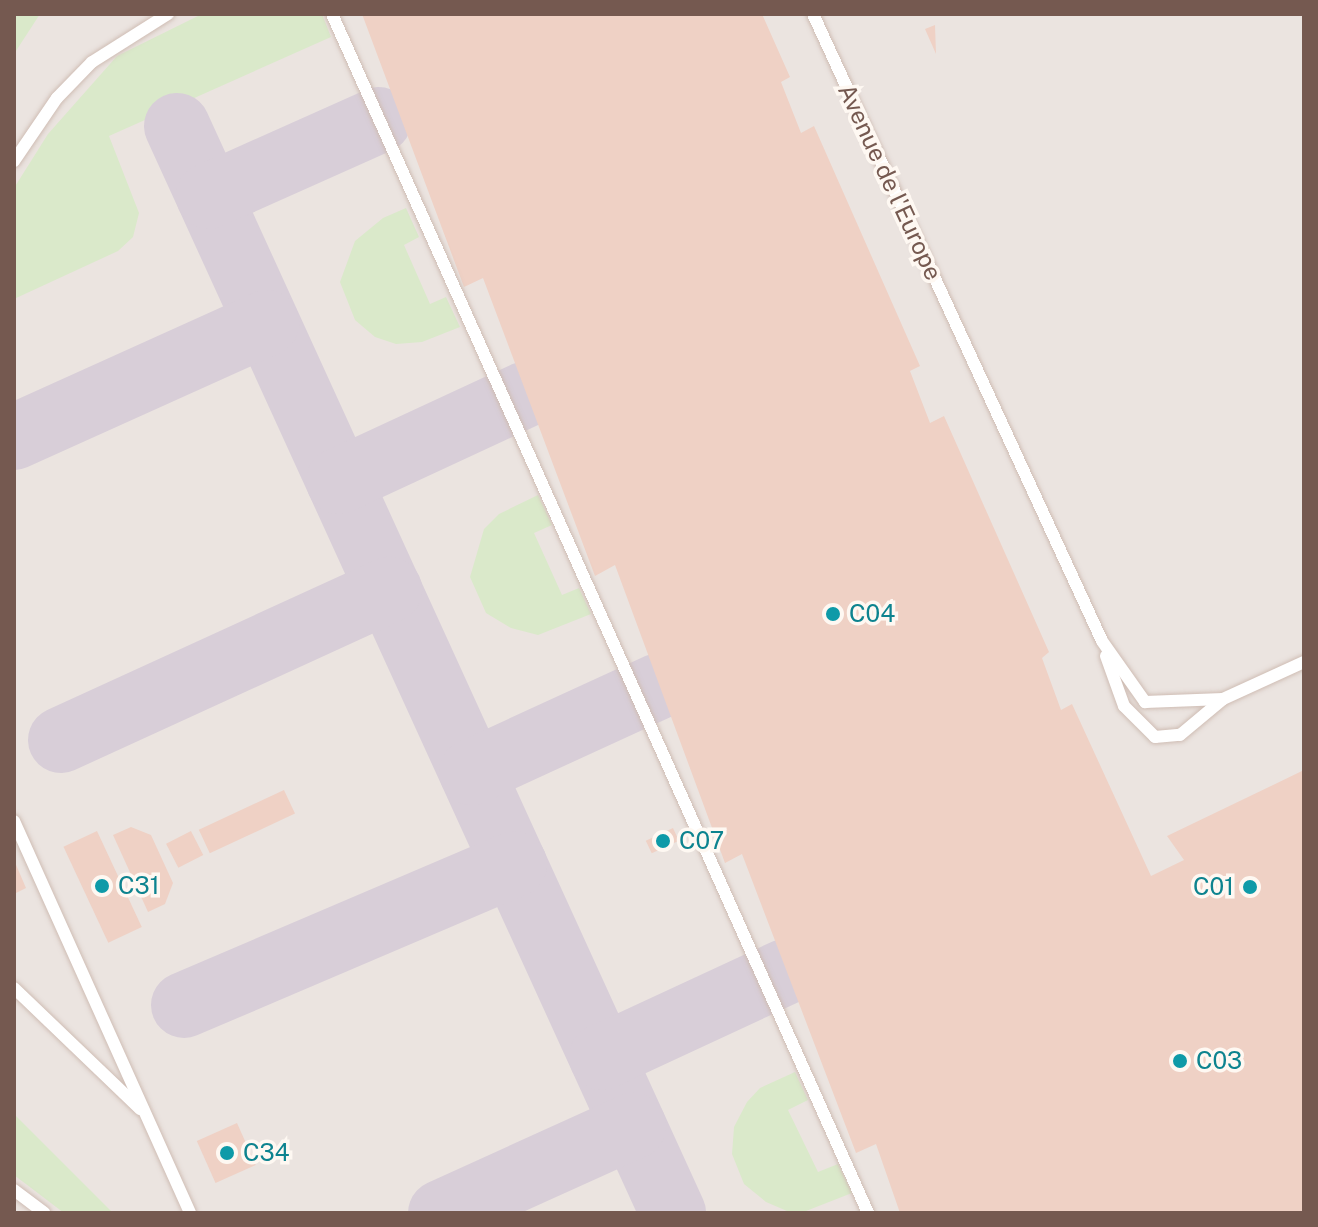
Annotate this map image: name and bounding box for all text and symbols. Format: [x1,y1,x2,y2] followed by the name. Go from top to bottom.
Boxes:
[832,79,948,285] street label: Avenue de l'Europe
[849,600,895,628] place label: C04
[824,605,842,623] marker: C04
[679,827,724,855] place label: C07
[654,832,672,850] marker: C07
[118,872,159,900] place label: C31
[1193,873,1234,901] place label: C01
[93,877,111,895] marker: C31
[1241,878,1259,896] marker: C01
[1196,1047,1242,1075] place label: C03
[1171,1052,1189,1070] marker: C03
[243,1139,290,1167] place label: C34
[218,1144,236,1162] marker: C34

